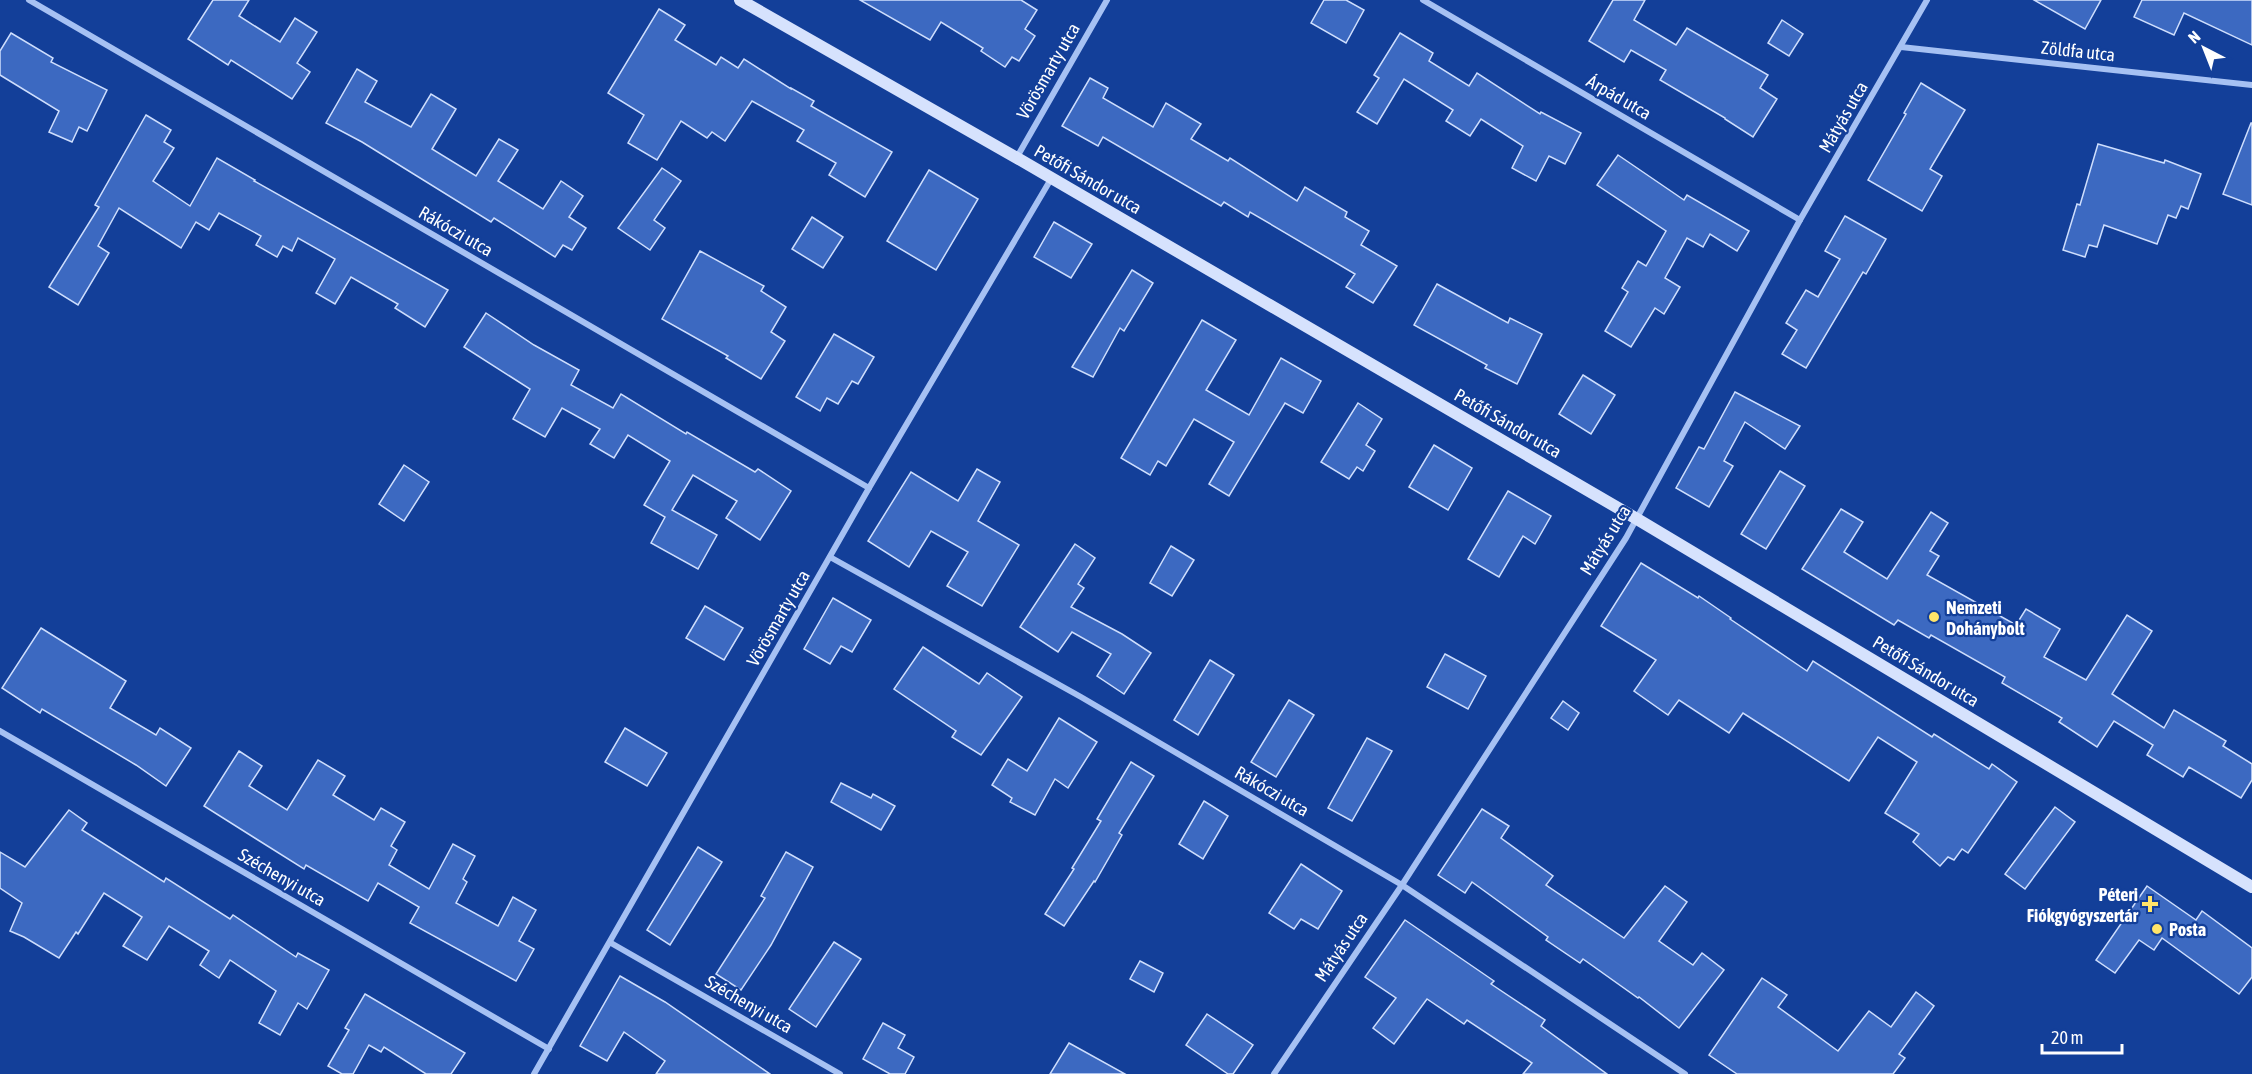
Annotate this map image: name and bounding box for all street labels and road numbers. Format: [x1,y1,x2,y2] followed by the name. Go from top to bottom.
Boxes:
[1012,19,1084,123] street label: Vörösmarty utca
[2040,37,2116,65] street label: Zöldfa utca
[1583,70,1655,124] street label: Árpád utca
[1814,78,1872,156] street label: Mátyás utca
[1031,140,1145,218] street label: Petőfi Sándor utca
[415,201,497,261] street label: Rákóczi utca
[1451,384,1565,462] street label: Petőfi Sándor utca
[1575,501,1635,579] street label: Mátyás utca
[742,566,814,670] street label: Vörösmarty utca
[1869,631,1983,711] street label: Petőfi Sándor utca
[1231,761,1313,821] street label: Rákóczi utca
[235,844,329,910] street label: Széchenyi utca
[1310,908,1372,986] street label: Mátyás utca
[702,971,796,1037] street label: Széchenyi utca

